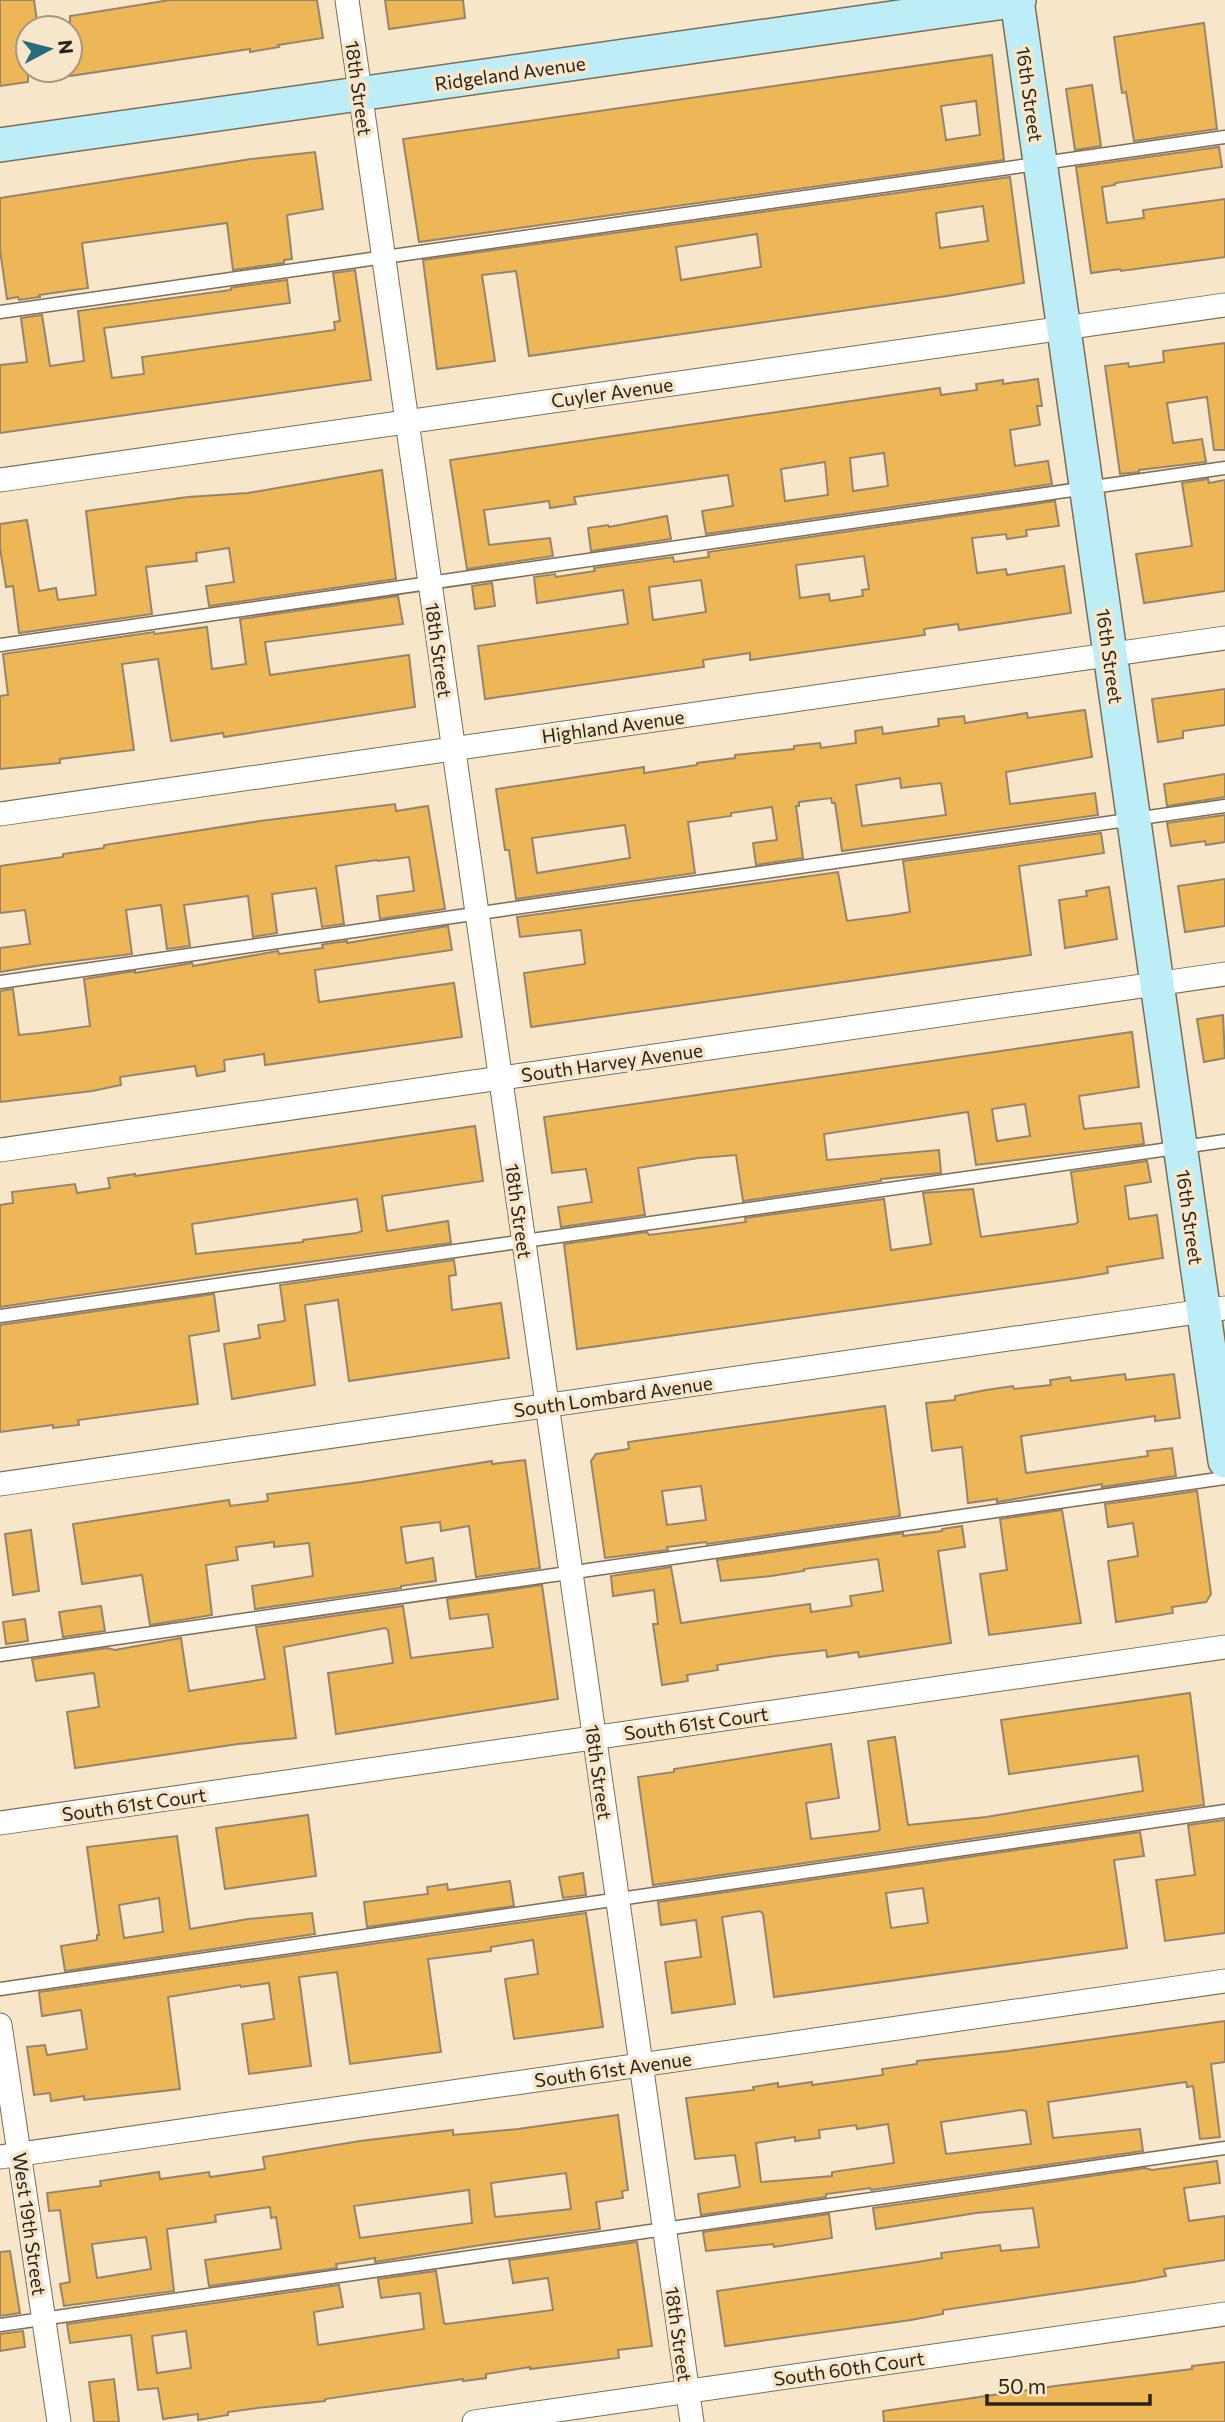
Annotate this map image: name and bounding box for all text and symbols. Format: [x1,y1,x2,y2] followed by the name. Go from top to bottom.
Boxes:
[14,14,84,84] north arrow
[54,38,79,55] text: N
[341,39,377,137] street label: 18th Street
[1012,45,1048,143] street label: 16th Street
[433,51,587,95] street label: Ridgeland Avenue
[550,372,674,412] street label: Cuyler Avenue
[421,601,457,699] street label: 18th Street
[1092,607,1128,705] street label: 16th Street
[540,705,686,747] street label: Highland Avenue
[520,1038,704,1086] street label: South Harvey Avenue
[501,1162,537,1260] street label: 18th Street
[1172,1168,1208,1266] street label: 16th Street
[512,1371,714,1421] street label: South Lombard Avenue
[622,1701,770,1745] street label: South 61st Court
[581,1723,617,1821] street label: 18th Street
[60,1782,208,1826] street label: South 61st Court
[533,2047,693,2091] street label: South 61st Avenue
[9,2151,51,2297] street label: West 19th Street
[661,2285,697,2383] street label: 18th Street
[772,2346,926,2390] street label: South 60th Court
[987,2362,1150,2406] scale bar
[998,2373,1046,2398] text: 50 m

